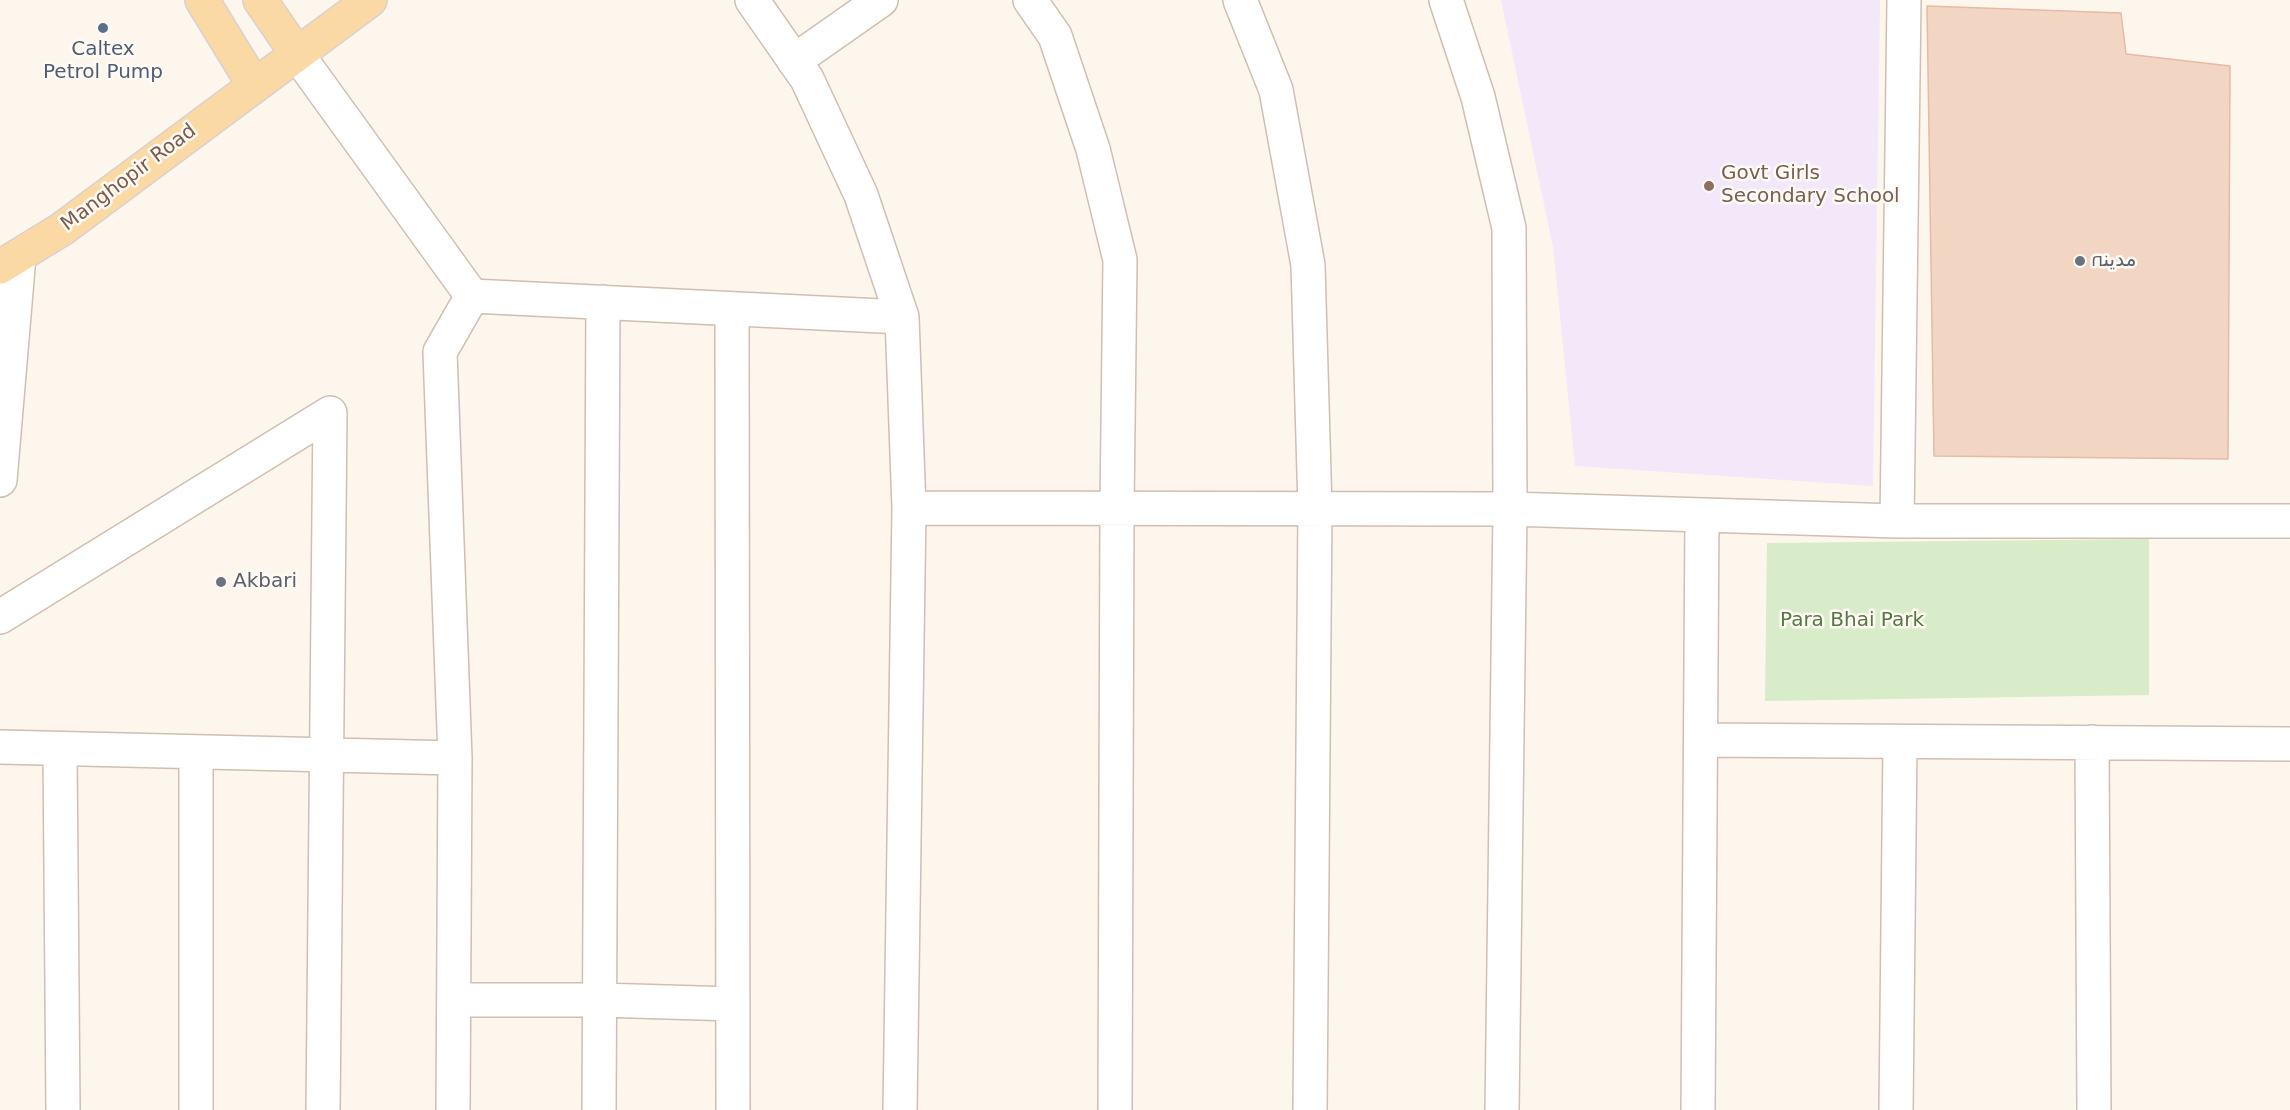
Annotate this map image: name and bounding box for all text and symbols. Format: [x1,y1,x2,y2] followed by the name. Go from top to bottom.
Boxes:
[96,21,110,35] marker: Caltex Petrol Pump
[43,38,163,85] place label: Caltex Petrol Pump
[57,119,201,237] street label: Manghopir Road
[1721,162,1900,209] place label: Govt Girls Secondary School
[1702,179,1716,193] marker: Govt Girls Secondary School
[2092,249,2136,273] place label: مدینہ
[2073,254,2087,268] marker: مدینہ
[233,570,297,594] place label: Akbari
[214,575,228,589] marker: Akbari
[1780,609,1924,633] park label: Para Bhai Park

